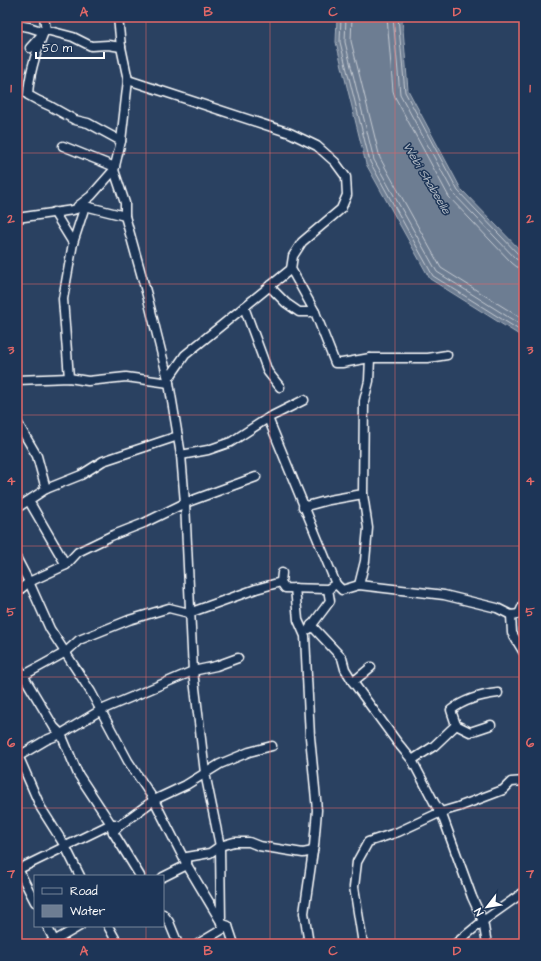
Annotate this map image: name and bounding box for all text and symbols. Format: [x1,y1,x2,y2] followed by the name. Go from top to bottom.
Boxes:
[80,3,89,21] text: A
[203,3,213,21] text: B
[328,3,338,21] text: C
[453,3,462,21] text: D
[36,34,104,60] scale bar
[42,40,73,57] text: 50 m
[10,79,12,97] text: 1
[529,79,531,97] text: 1
[398,139,455,218] water label: Webi Shabeelle
[6,210,15,228] text: 2
[525,210,534,228] text: 2
[7,341,15,359] text: 3
[526,341,534,359] text: 3
[7,472,16,490] text: 4
[526,472,535,490] text: 4
[6,603,16,621] text: 5
[525,603,535,621] text: 5
[7,734,16,752] text: 6
[526,734,535,752] text: 6
[6,865,16,883] text: 7
[525,865,535,883] text: 7
[34,875,164,927] legend
[70,883,98,900] text: Road
[467,887,507,927] north arrow
[70,903,106,920] text: Water
[471,905,487,919] text: N
[80,942,89,960] text: A
[203,942,213,960] text: B
[328,942,338,960] text: C
[453,942,462,960] text: D

